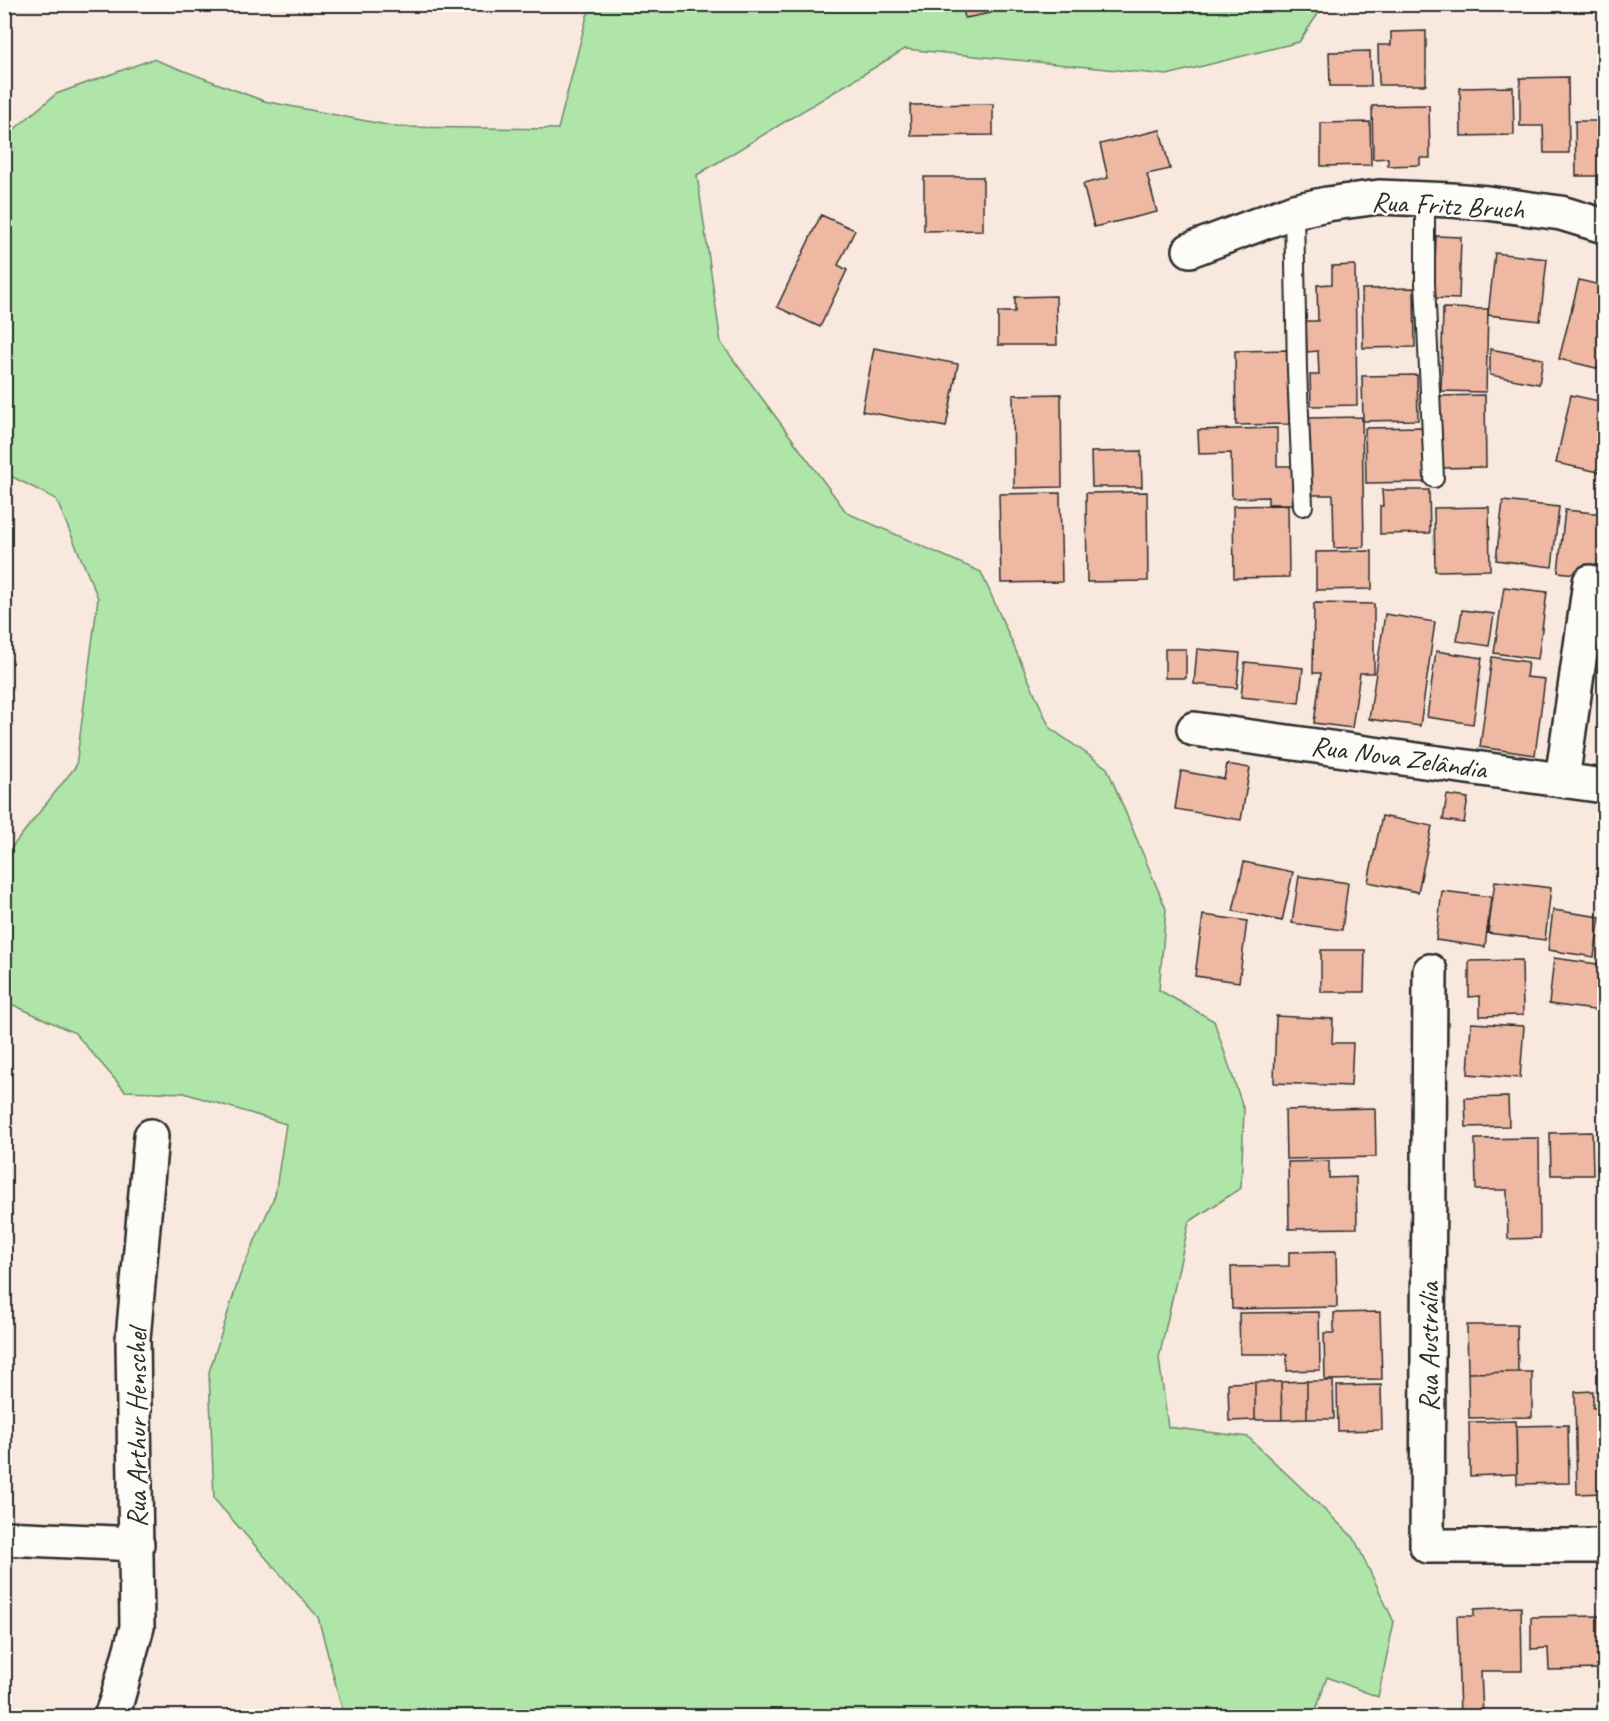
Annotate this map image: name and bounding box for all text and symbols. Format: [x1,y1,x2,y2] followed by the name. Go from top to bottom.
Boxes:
[1371,184,1526,226] street label: Rua Fritz Bruch
[1309,727,1491,787] street label: Rua Nova Zelândia
[1411,1281,1446,1412] street label: Rua Austrália
[119,1323,154,1528] street label: Rua Arthur Henschel

